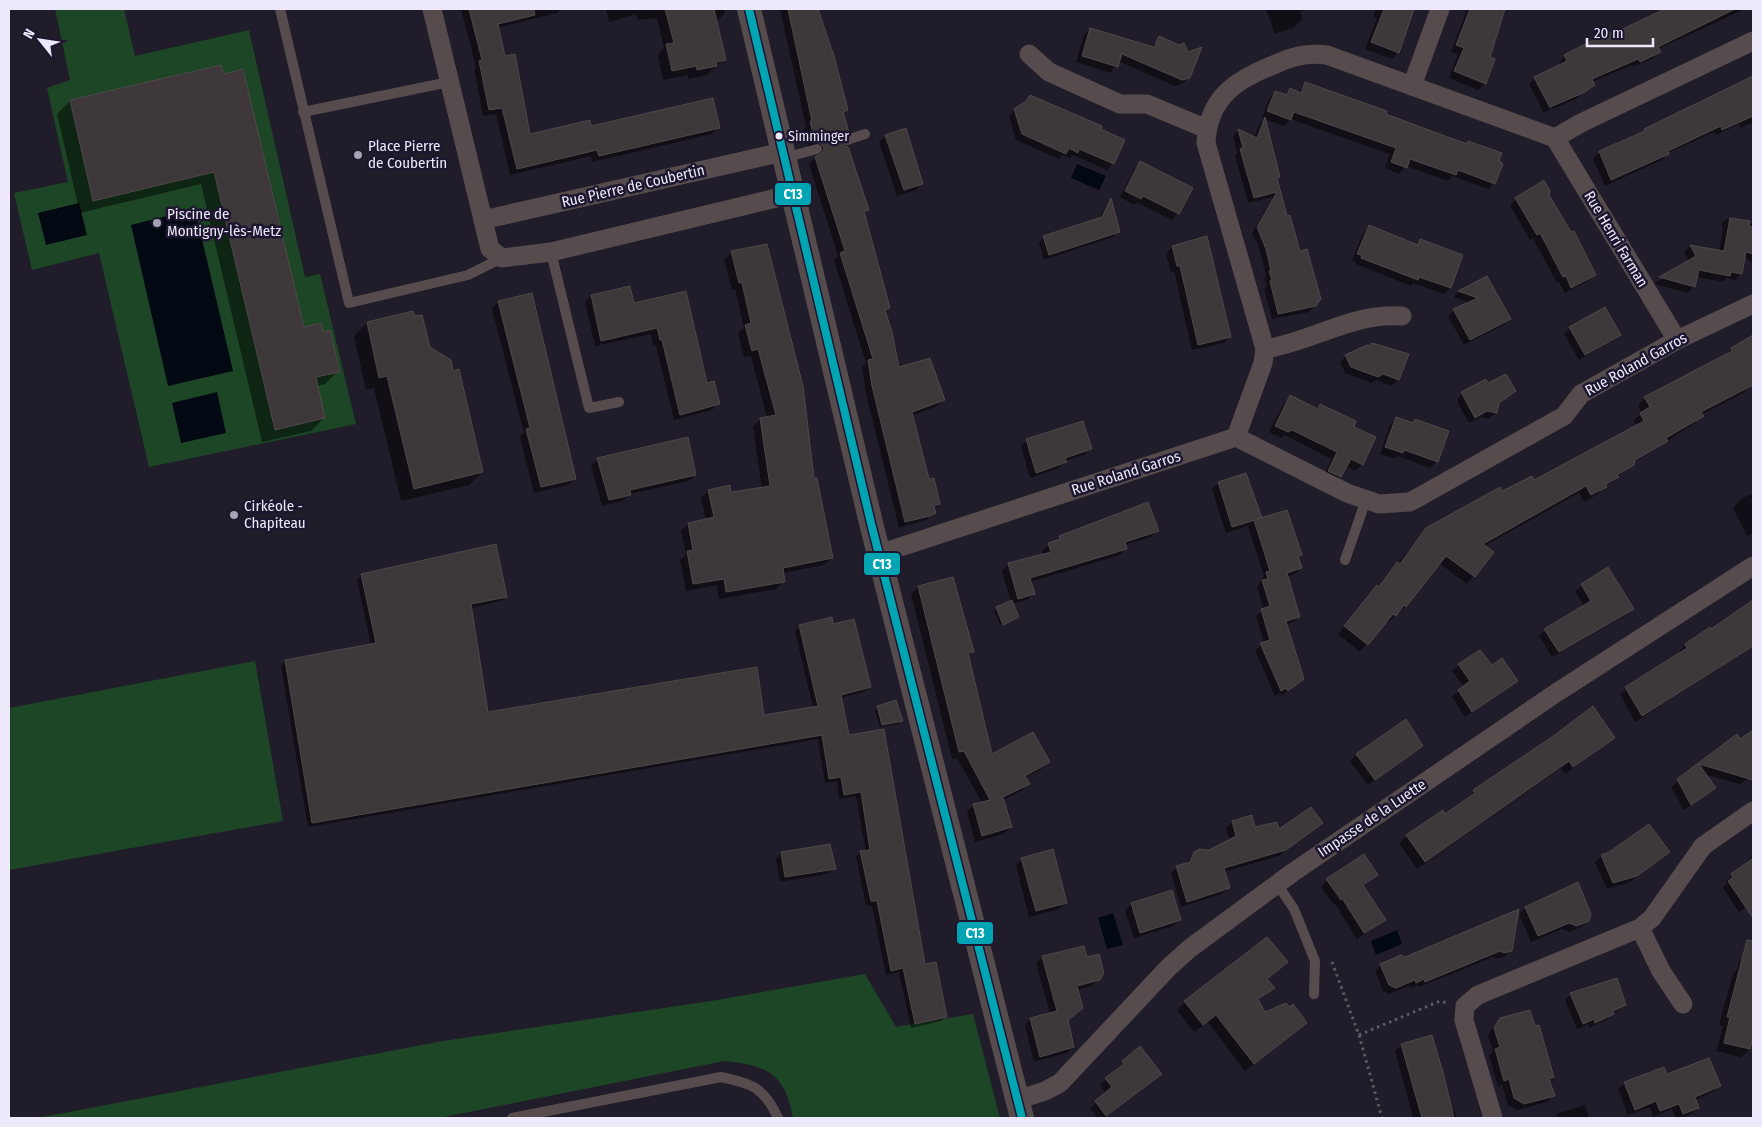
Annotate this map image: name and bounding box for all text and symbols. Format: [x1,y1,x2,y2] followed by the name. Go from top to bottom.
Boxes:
[15,15,65,65] north arrow
[1587,15,1653,47] scale bar
[1594,24,1624,42] text: 20 m
[20,26,39,42] text: N
[788,128,849,145] place label: Simminger
[774,131,784,141] marker: Simminger
[368,137,447,172] place label: Place Pierre de Coubertin
[352,149,364,161] marker: Place Pierre de Coubertin
[560,161,706,211] street label: Rue Pierre de Coubertin
[774,182,812,206] line badge: C13
[783,186,803,203] text: C13
[1580,188,1652,290] street label: Rue Henri Farman
[167,205,281,240] place label: Piscine de Montigny-lès-Metz
[151,217,163,229] marker: Piscine de Montigny-lès-Metz
[1582,329,1690,399] street label: Rue Roland Garros
[1069,447,1183,499] street label: Rue Roland Garros
[244,497,306,532] place label: Cirkéole - Chapiteau
[228,509,240,521] marker: Cirkéole - Chapiteau
[863,552,901,576] line badge: C13
[872,556,892,573] text: C13
[1315,775,1429,861] street label: Impasse de la Luette
[956,921,994,945] line badge: C13
[965,925,985,942] text: C13

